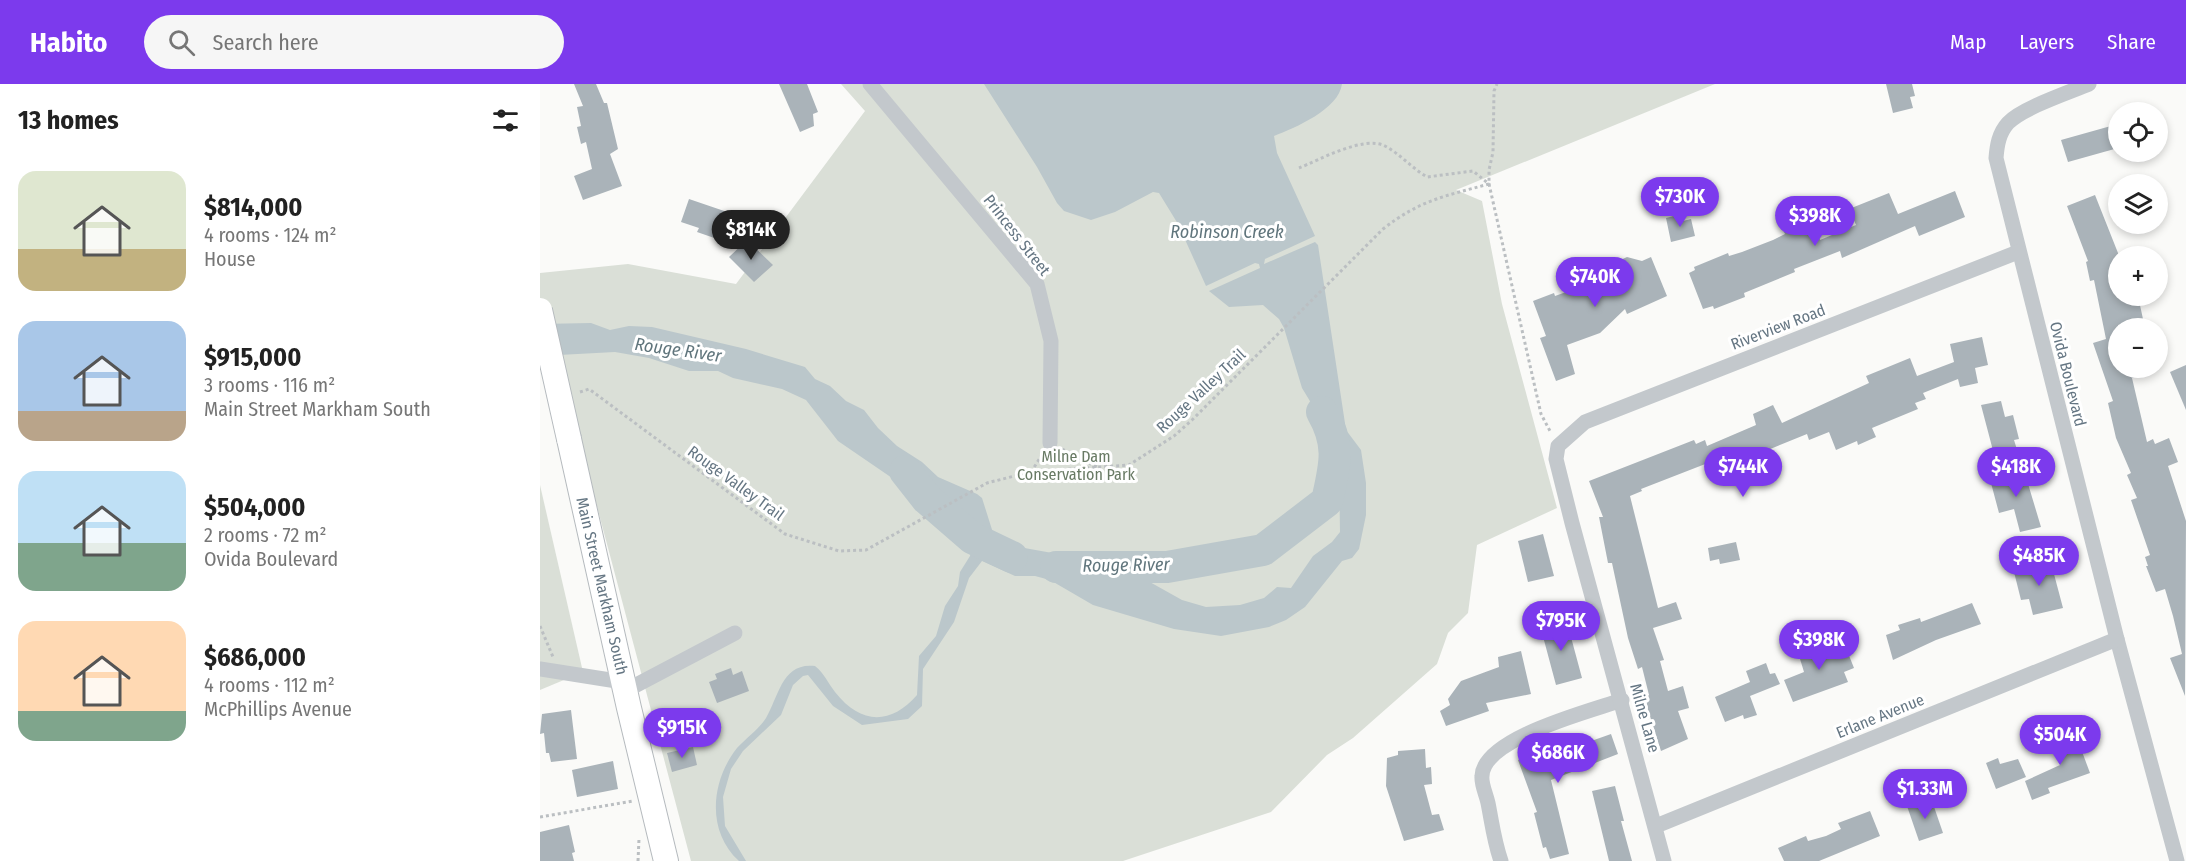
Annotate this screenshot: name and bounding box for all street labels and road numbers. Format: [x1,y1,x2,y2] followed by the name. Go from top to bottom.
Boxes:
[980,191,1055,280] street label: Princess Street
[1728,300,1828,354] street label: Riverview Road
[2046,320,2090,428] street label: Ovida Boulevard
[1153,345,1249,437] street label: Rouge Valley Trail
[684,442,788,524] street label: Rouge Valley Trail
[572,495,632,677] street label: Main Street Markham South
[1626,681,1664,755] street label: Milne Lane
[1833,690,1927,742] street label: Erlane Avenue

